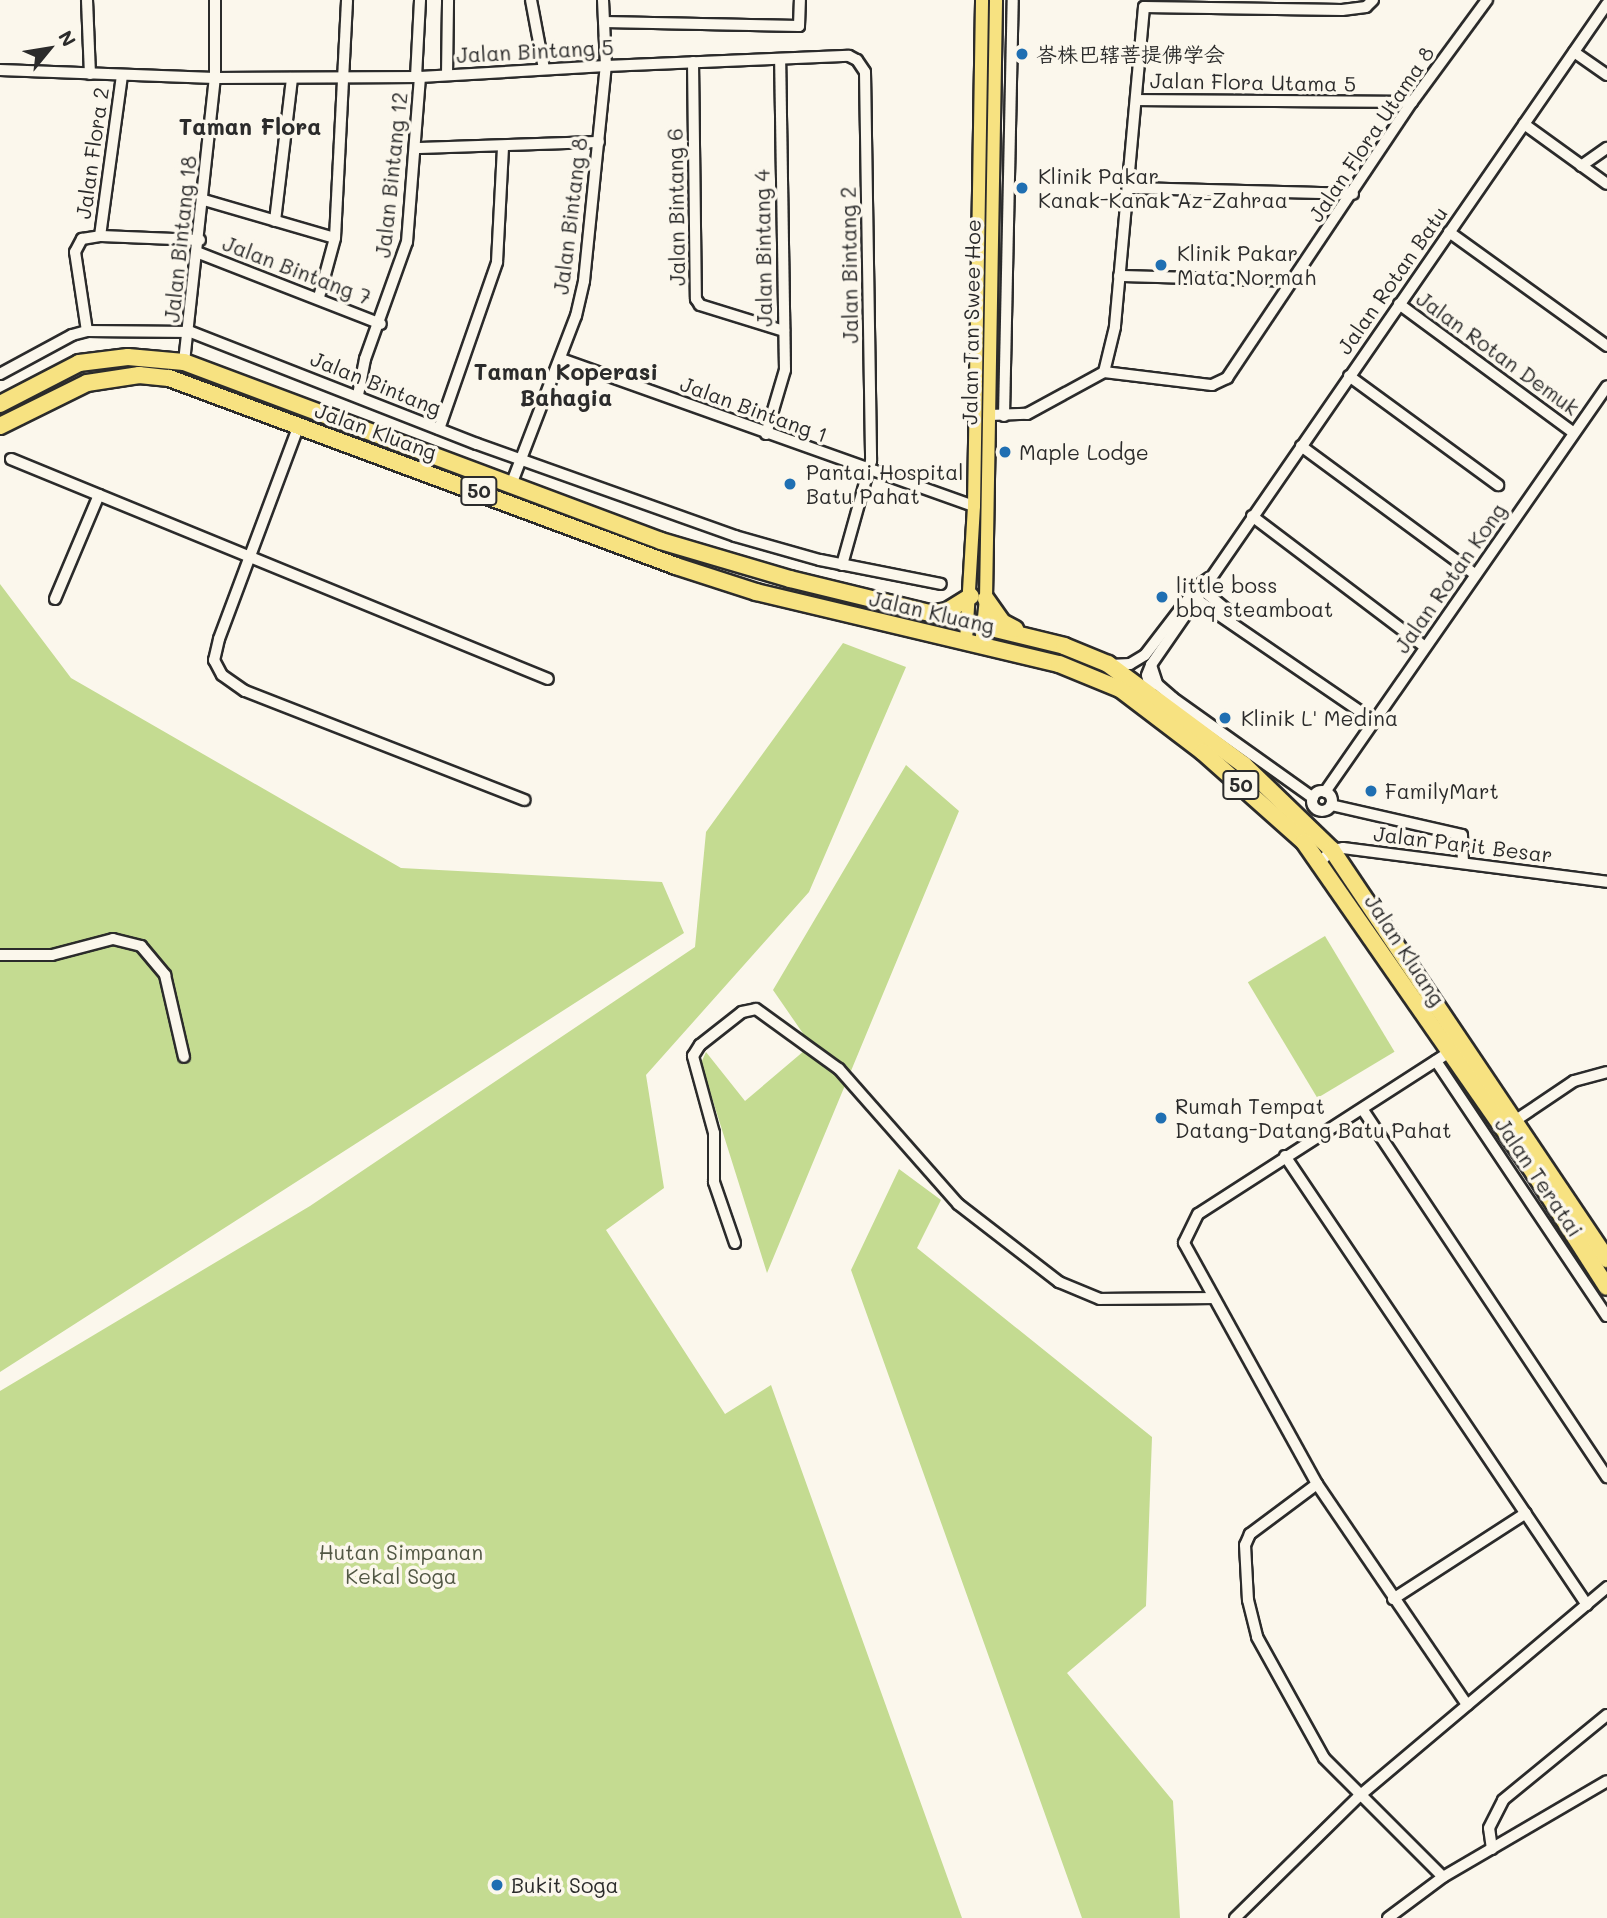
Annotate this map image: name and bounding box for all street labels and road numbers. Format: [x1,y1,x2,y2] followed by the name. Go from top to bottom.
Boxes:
[456,34,614,68] street label: Jalan Bintang 5
[1303,41,1439,227] street label: Jalan Flora Utama 8
[1150,68,1356,96] street label: Jalan Flora Utama 5
[70,85,114,221] street label: Jalan Flora 2
[370,91,412,259] street label: Jalan Bintang 12
[662,128,690,286] street label: Jalan Bintang 6
[548,136,592,296] street label: Jalan Bintang 8
[159,154,201,324] street label: Jalan Bintang 18
[749,169,777,327] street label: Jalan Bintang 4
[835,186,863,344] street label: Jalan Bintang 2
[1332,201,1452,359] street label: Jalan Rotan Batu
[957,219,985,425] street label: Jalan Tan Swee Hoe
[219,230,375,310] street label: Jalan Bintang 7
[1412,286,1584,420] street label: Jalan Rotan Demuk
[307,345,445,421] street label: Jalan Bintang
[677,371,831,447] street label: Jalan Bintang 1
[312,397,440,465] street label: Jalan Kluang
[460,476,498,506] road number: 50
[1389,498,1511,658] street label: Jalan Rotan Kong
[867,585,997,639] street label: Jalan Kluang
[1222,770,1260,800] road number: 50
[1372,821,1554,867] street label: Jalan Parit Besar
[1360,890,1450,1010] street label: Jalan Kluang
[1490,1113,1588,1241] street label: Jalan Teratai

